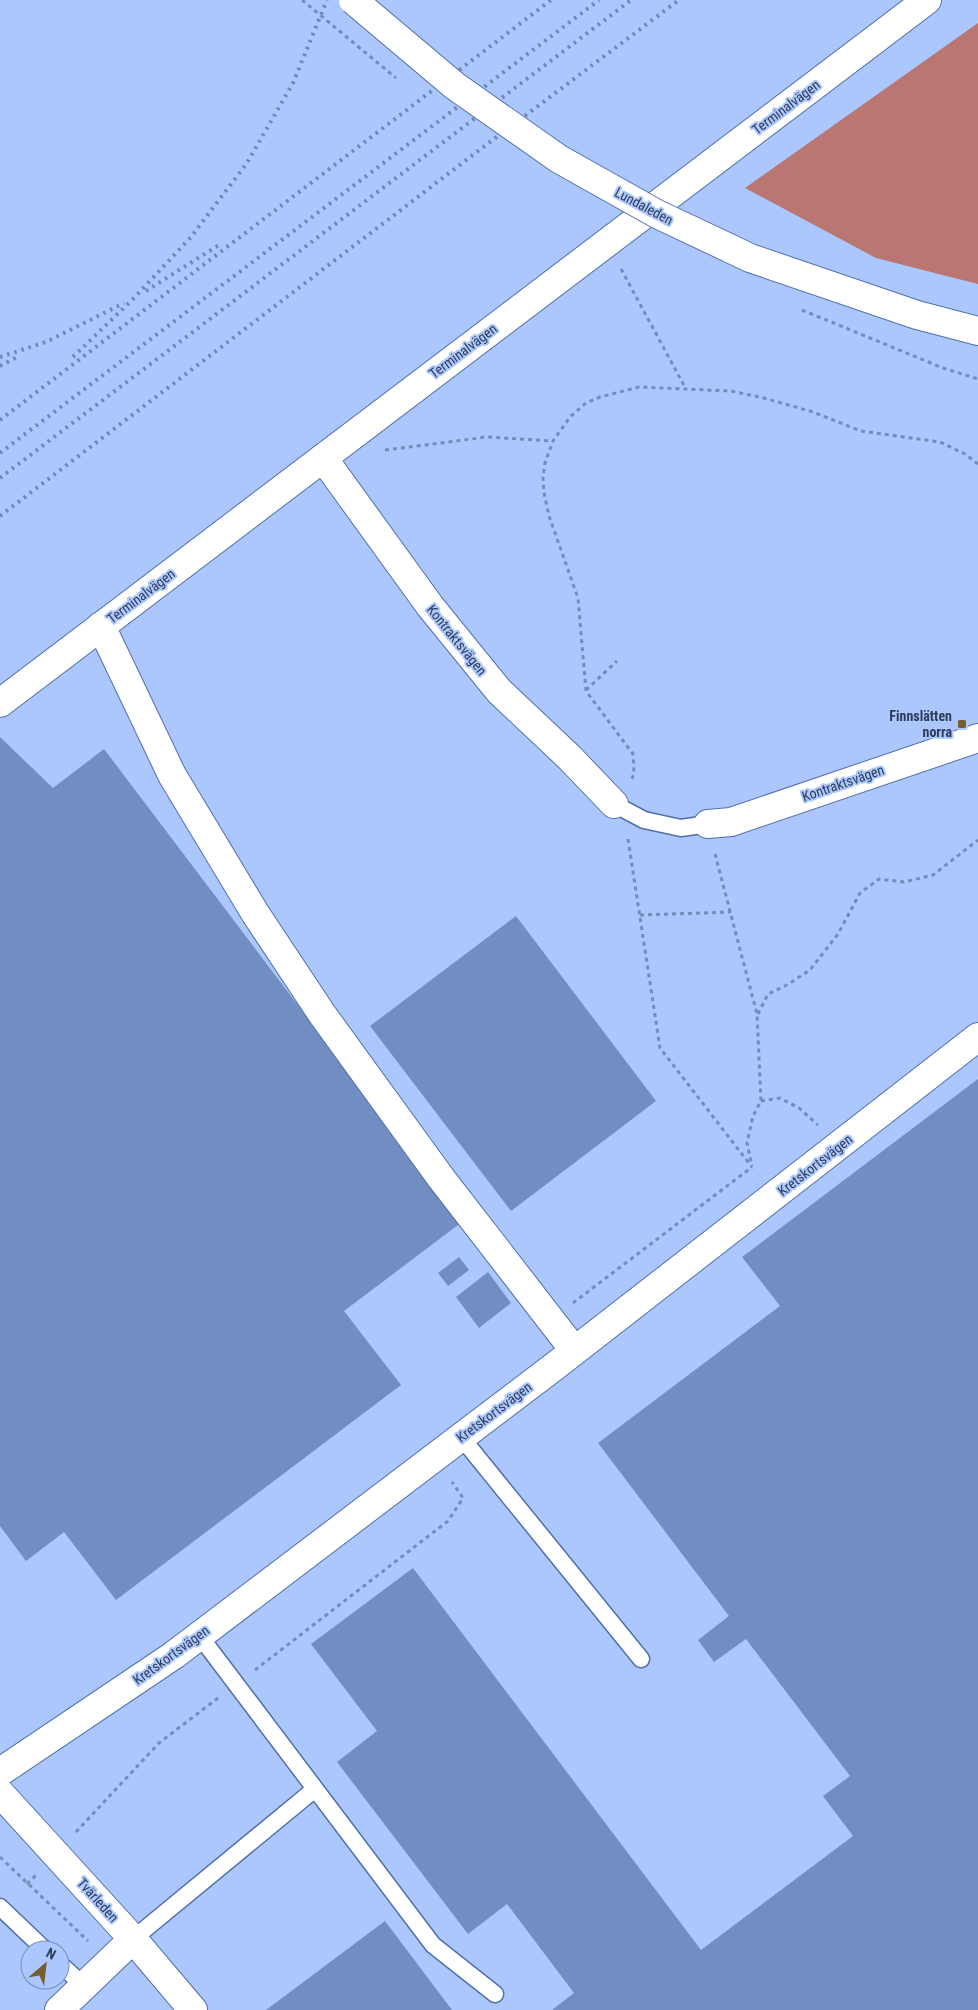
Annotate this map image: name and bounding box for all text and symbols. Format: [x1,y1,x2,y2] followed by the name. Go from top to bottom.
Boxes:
[749,76,823,138] street label: Terminalvägen
[612,184,676,228] street label: Lundaleden
[426,320,500,382] street label: Terminalvägen
[104,565,178,627] street label: Terminalvägen
[424,602,490,678] street label: Kontraktsvägen
[889,708,952,740] place label: Finnslätten norra
[956,718,968,730] marker: Finnslätten norra
[800,761,886,805] street label: Kontraktsvägen
[775,1131,855,1199] street label: Kretskortsvägen
[453,1378,535,1446] street label: Kretskortsvägen
[130,1622,212,1688] street label: Kretskortsvägen
[74,1875,122,1925] street label: Tvärleden
[20,1940,70,1990] north arrow
[44,1944,59,1963] text: N

